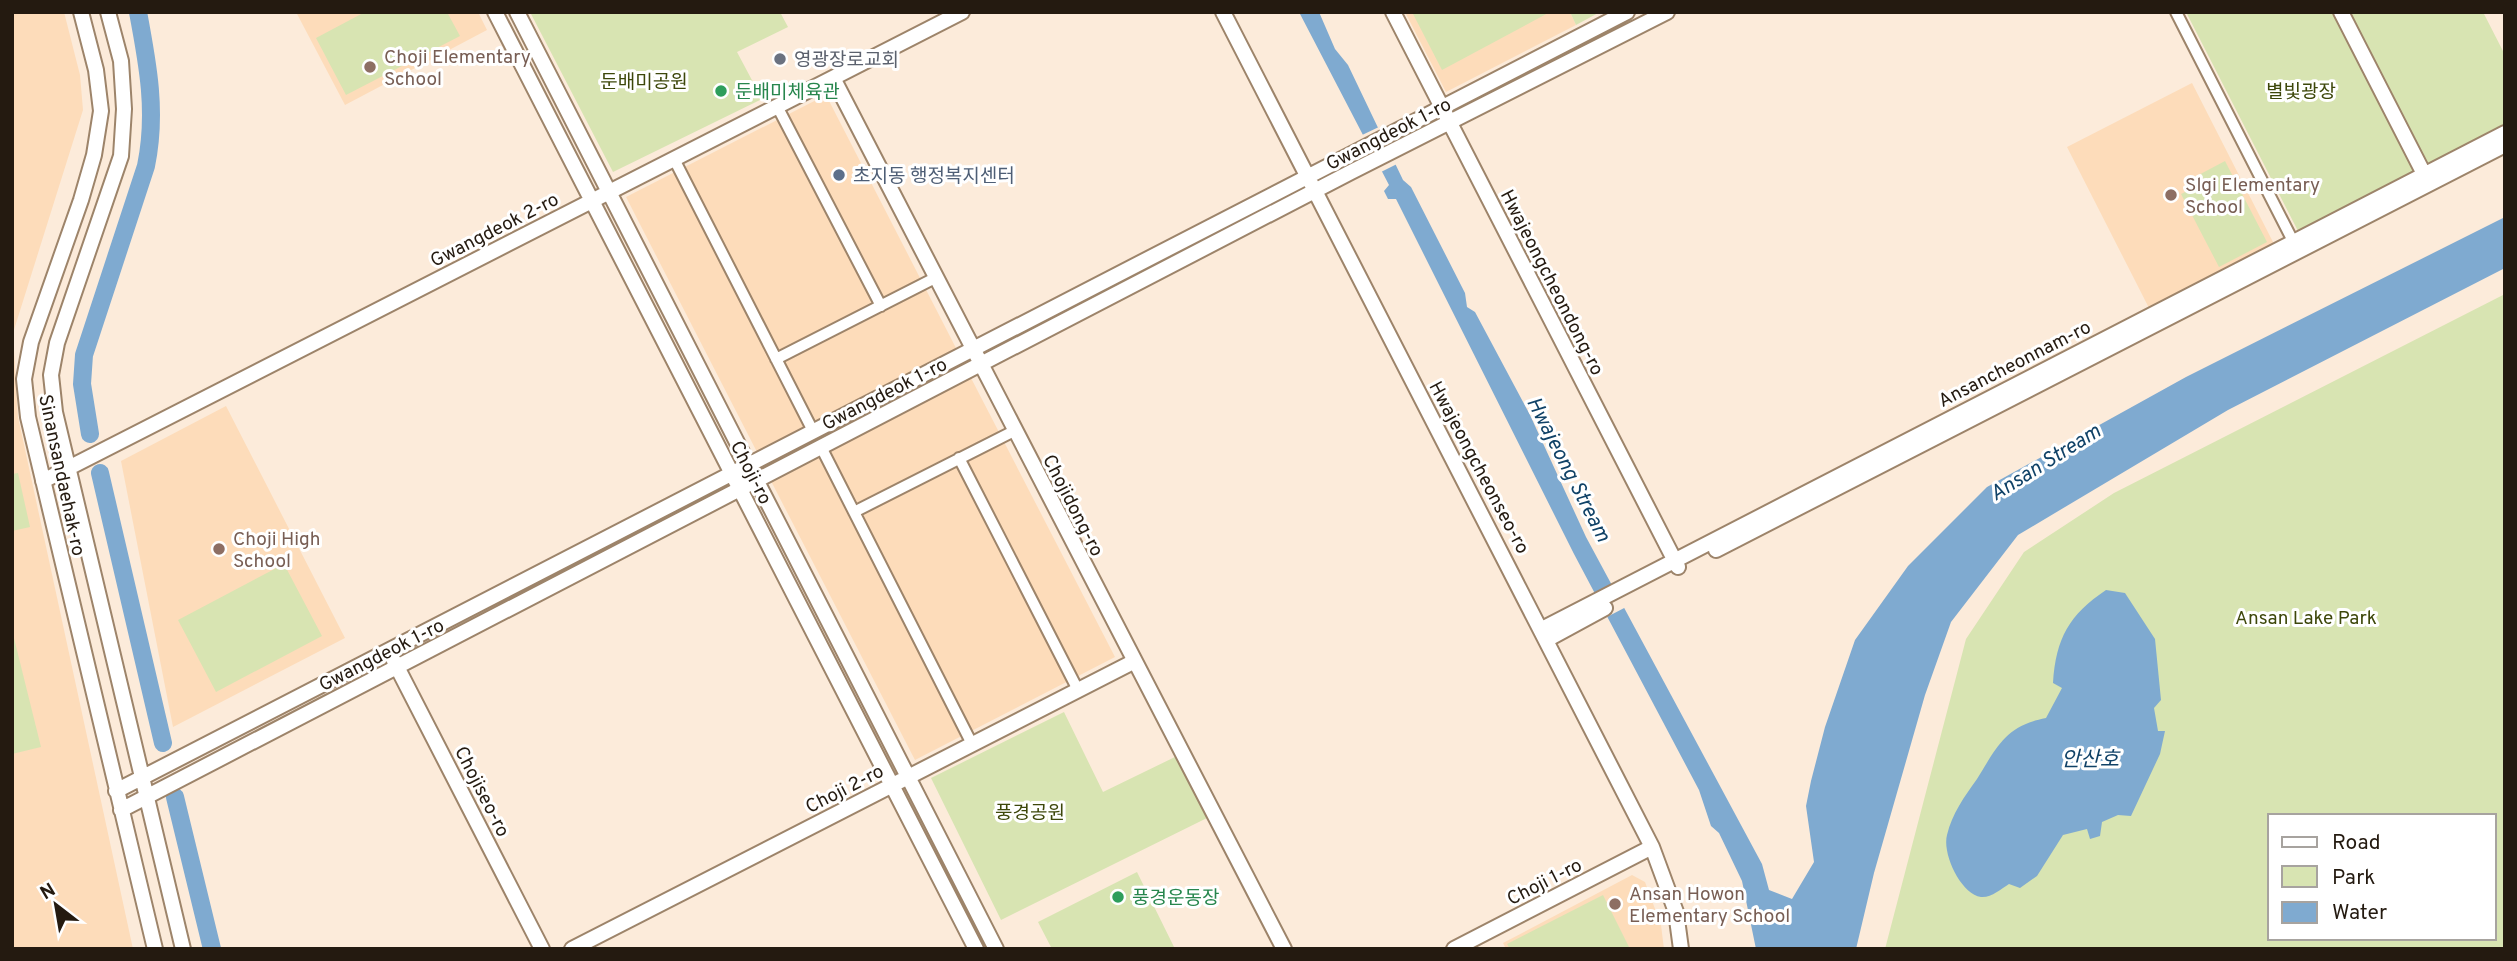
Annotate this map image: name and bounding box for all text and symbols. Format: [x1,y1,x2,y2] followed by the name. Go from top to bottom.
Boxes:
[384,46,531,92] place label: Choji Elementary School
[794,49,899,73] place label: 영광장로교회
[772,51,788,67] marker: 영광장로교회
[362,59,378,75] marker: Choji Elementary School
[600,71,688,95] park label: 둔배미공원
[735,81,840,105] place label: 둔배미체육관
[2266,81,2336,105] park label: 별빛광장
[713,83,729,99] marker: 둔배미체육관
[1322,93,1456,177] street label: Gwangdeok 1-ro
[853,165,1015,189] place label: 초지동 행정복지센터
[831,167,847,183] marker: 초지동 행정복지센터
[2185,174,2320,220] place label: Slgi Elementary School
[1494,186,1608,380] street label: Hwajeongcheondong-ro
[2163,187,2179,203] marker: Slgi Elementary School
[427,188,563,273] street label: Gwangdeok 2-ro
[1935,316,2095,414] street label: Ansancheonnam-ro
[818,353,952,437] street label: Gwangdeok 1-ro
[1423,378,1534,558] street label: Hwajeongcheonseo-ro
[32,392,90,558] street label: Sinansandaehak-ro
[1519,393,1616,548] water label: Hwajeong Stream
[1985,418,2107,508] water label: Ansan Stream
[724,437,776,509] street label: Choji-ro
[1036,451,1108,561] street label: Chojidong-ro
[233,528,321,574] place label: Choji High School
[211,541,227,557] marker: Choji High School
[2235,607,2377,631] park label: Ansan Lake Park
[315,614,449,698] street label: Gwangdeok 1-ro
[448,743,514,841] street label: Chojiseo-ro
[2061,747,2121,774] water label: 안산호
[802,760,888,820] street label: Choji 2-ro
[995,802,1065,826] park label: 풍경공원
[2268,814,2496,940] legend
[2332,830,2381,857] text: Road
[1503,854,1586,912] street label: Choji 1-ro
[2332,865,2375,892] text: Park
[21,870,91,940] north arrow
[36,878,60,906] text: N
[1629,883,1790,929] place label: Ansan Howon Elementary School
[1132,887,1219,911] place label: 풍경운동장
[1110,889,1126,905] marker: 풍경운동장
[1607,896,1623,912] marker: Ansan Howon Elementary School
[2332,900,2387,927] text: Water

